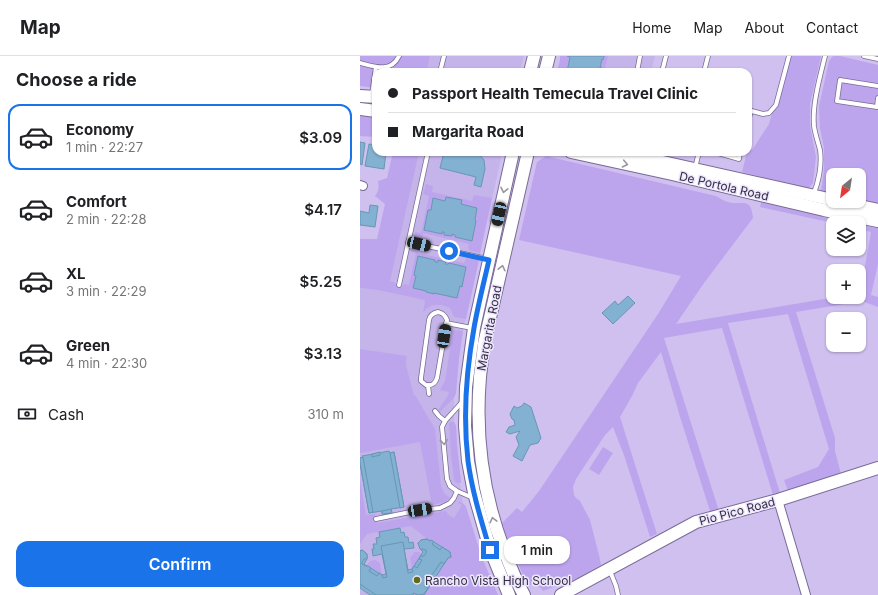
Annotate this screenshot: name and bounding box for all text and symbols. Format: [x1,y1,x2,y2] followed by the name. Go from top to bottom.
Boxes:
[20,16,61,39] text: Map
[632,19,671,36] text: Home
[693,19,723,36] text: Map
[745,19,784,36] text: About
[806,19,858,36] text: Contact
[16,69,137,90] text: Choose a ride
[412,84,698,103] text: Passport Health Temecula Travel Clinic
[18,119,54,155] icon: car
[66,120,134,139] text: Economy
[412,122,524,141] text: Margarita Road
[299,128,342,147] text: $3.09
[66,139,143,155] text: 1 min · 22:27
[622,160,628,168] one-way arrow
[678,168,770,204] street label: De Portola Road
[826,168,866,208] north arrow
[826,168,866,352] map controls
[501,187,509,193] one-way arrow
[18,191,54,227] icon: car
[66,192,127,211] text: Comfort
[304,200,342,219] text: $4.17
[491,201,507,227] car
[66,211,146,227] text: 2 min · 22:28
[826,216,866,256] button: layers
[406,235,432,253] car
[440,242,458,260] route start
[18,263,54,299] icon: car
[66,264,86,283] text: XL
[826,264,866,304] button: +
[497,265,505,271] one-way arrow
[300,272,342,291] text: $5.25
[66,283,147,299] text: 3 min · 22:29
[473,284,505,372] street label: Margarita Road
[826,312,866,352] button: −
[436,323,452,349] car
[18,335,54,371] icon: car
[66,336,110,355] text: Green
[304,344,342,363] text: $3.13
[66,355,147,371] text: 4 min · 22:30
[16,403,38,425] icon: cash
[48,405,84,424] text: Cash
[307,406,344,422] text: 310 m
[439,439,448,445] one-way arrow
[697,494,777,528] street label: Pio Pico Road
[407,502,433,518] car
[490,517,498,523] one-way arrow
[504,536,570,564] callout: 1 min
[16,541,344,587] button: Confirm
[481,541,499,559] route end
[521,542,553,558] text: 1 min
[425,573,571,588] place label: Rancho Vista High School
[412,575,422,585] marker: Rancho Vista High School

